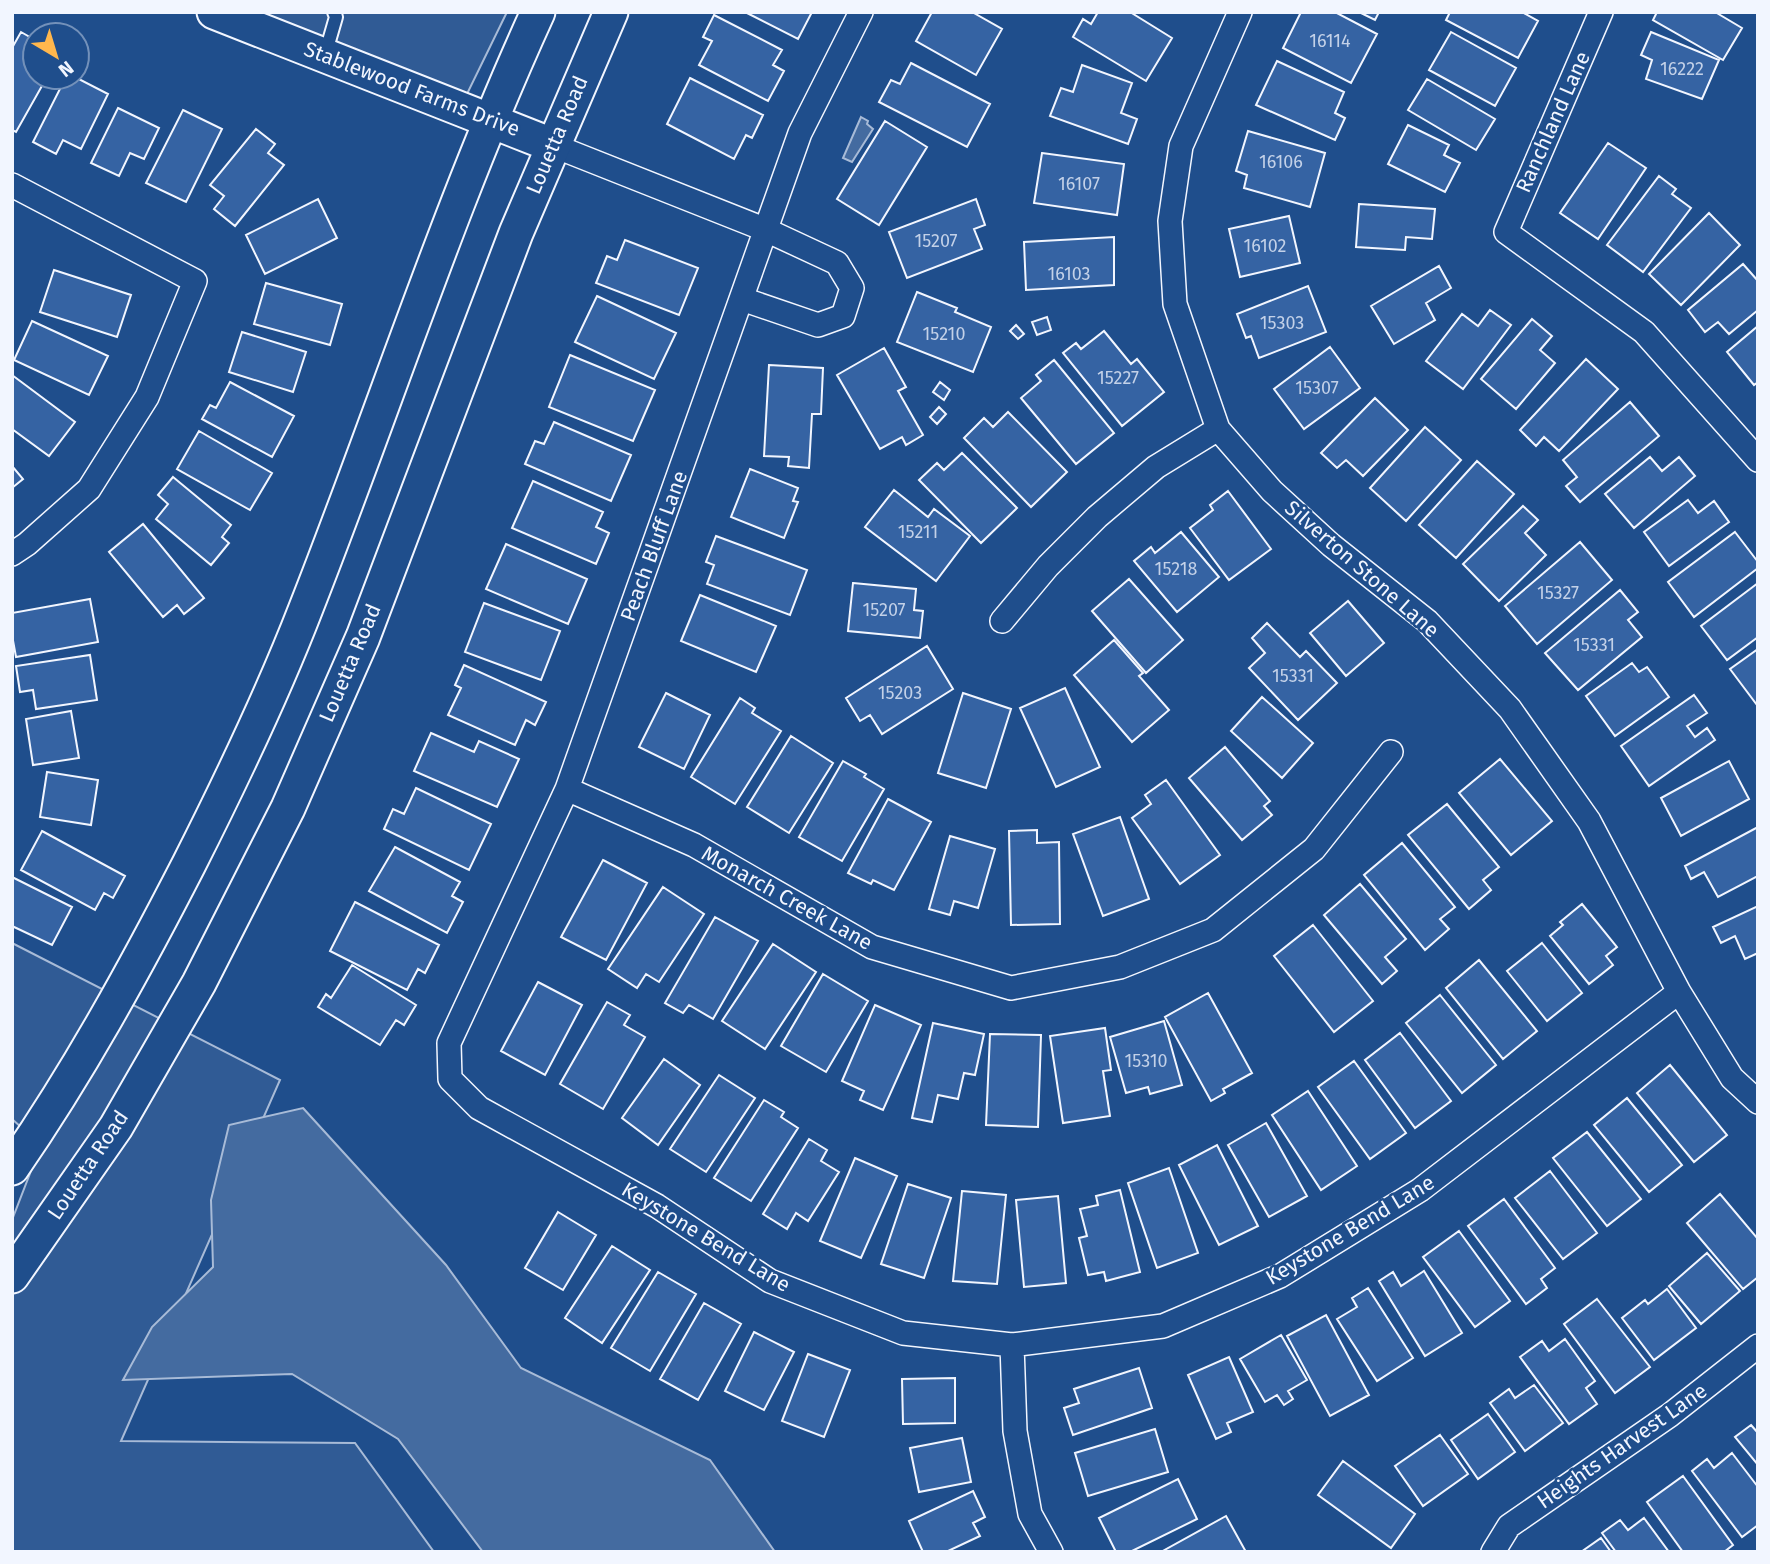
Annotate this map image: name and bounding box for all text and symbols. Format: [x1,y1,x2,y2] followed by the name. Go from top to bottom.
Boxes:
[21,21,91,91] north arrow
[1309,30,1351,52] house number: 16114
[300,36,524,142] street label: Stablewood Farms Drive
[1510,47,1596,197] street label: Ranchland Lane
[54,56,78,82] text: N
[1660,58,1704,80] house number: 16222
[520,72,594,198] street label: Louetta Road
[1259,151,1303,173] house number: 16106
[1058,173,1100,195] house number: 16107
[914,230,958,252] house number: 15207
[1243,235,1287,257] house number: 16102
[1047,263,1091,285] house number: 16103
[1260,312,1304,334] house number: 15303
[923,323,965,345] house number: 15210
[1097,367,1139,389] house number: 15227
[1295,377,1339,399] house number: 15307
[615,467,693,625] street label: Peach Bluff Lane
[1279,495,1445,643] street label: Silverton Stone Lane
[898,521,938,543] house number: 15211
[1155,558,1197,580] house number: 15218
[1537,582,1579,604] house number: 15327
[862,599,906,621] house number: 15207
[313,600,387,726] street label: Louetta Road
[1573,634,1615,656] house number: 15331
[1272,665,1314,687] house number: 15331
[878,682,922,704] house number: 15203
[697,840,877,956] street label: Monarch Creek Lane
[1124,1050,1168,1072] house number: 15310
[42,1105,134,1225] street label: Louetta Road
[1261,1169,1439,1291] street label: Keystone Bend Lane
[617,1176,795,1298] street label: Keystone Bend Lane
[1532,1378,1712,1514] street label: Heights Harvest Lane

